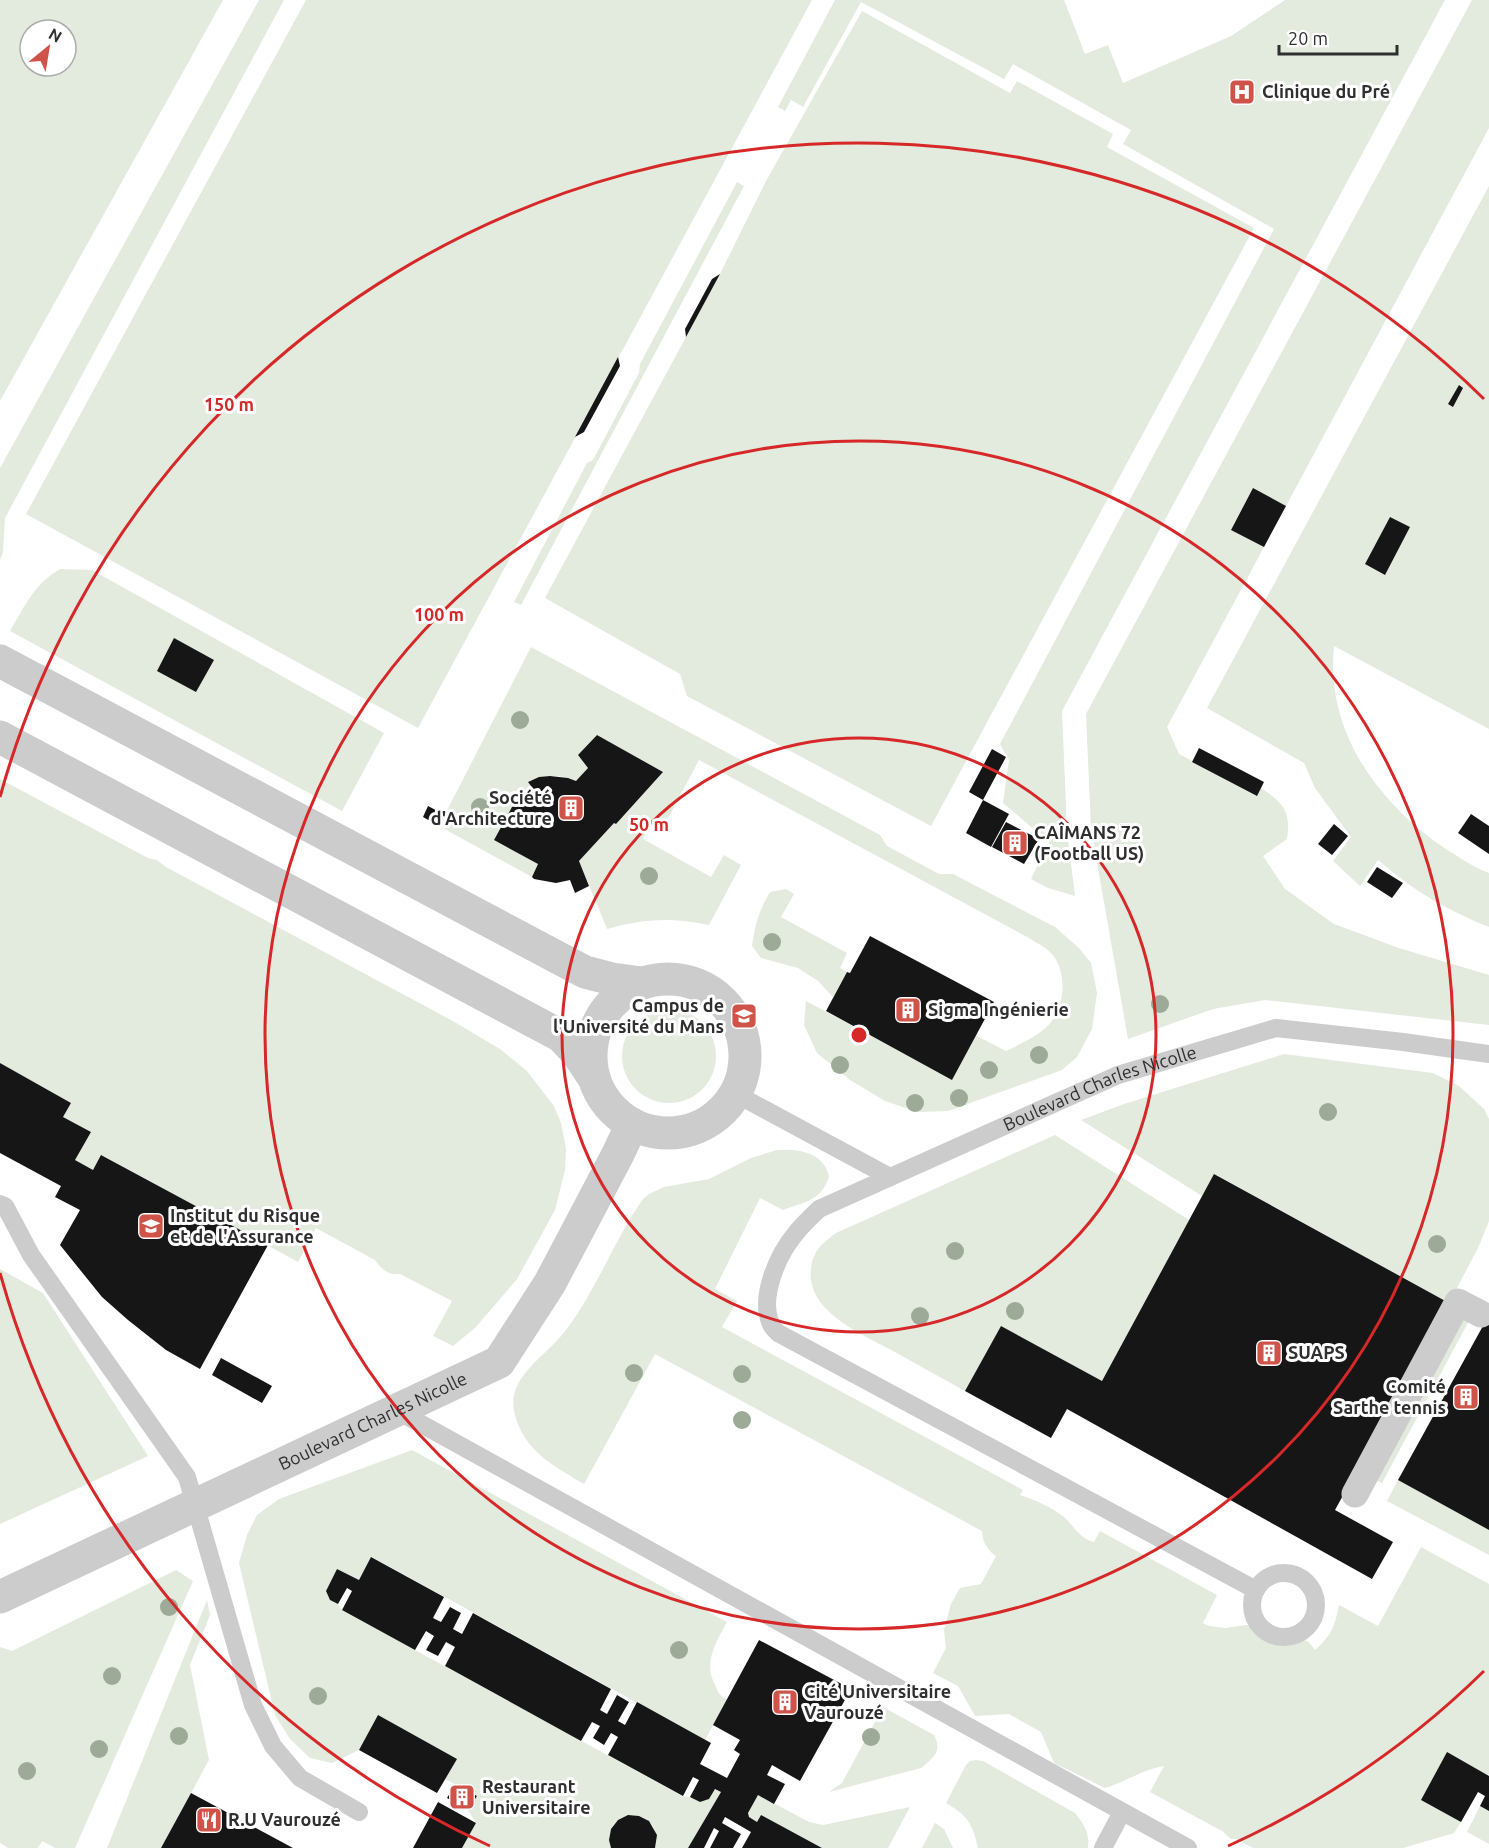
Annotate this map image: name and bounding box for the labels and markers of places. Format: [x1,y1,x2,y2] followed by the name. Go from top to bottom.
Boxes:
[1227,77,1257,107] hospital icon: Clinique du Pré
[1262,81,1390,101] place label: Clinique du Pré
[431,787,552,828] place label: Société d'Architecture
[556,793,586,823] building icon: Société d'Architecture
[1034,821,1144,864] place label: CAÎMANS 72 (Football US)
[1000,828,1030,858] building icon: CAÎMANS 72 (Football US)
[553,995,724,1036] place label: Campus de l'Université du Mans
[893,995,923,1025] building icon: Sigma Ingénierie
[928,999,1069,1019] place label: Sigma Ingénierie
[729,1001,759,1031] school or university icon: Campus de l'Université du Mans
[849,1025,869,1045] centre of rings
[170,1205,320,1246] place label: Institut du Risque et de l'Assurance
[136,1211,166,1241] school or university icon: Institut du Risque et de l'Assurance
[1254,1338,1284,1368] building icon: SUAPS
[1288,1342,1345,1362] place label: SUAPS
[1333,1376,1446,1417] place label: Comité Sarthe tennis
[1451,1382,1481,1412] building icon: Comité Sarthe tennis
[804,1681,951,1722] place label: Cité Universitaire Vaurouzé
[770,1687,800,1717] building icon: Cité Universitaire Vaurouzé
[482,1776,591,1817] place label: Restaurant Universitaire
[447,1782,477,1812] building icon: Restaurant Universitaire
[194,1805,224,1835] restaurant icon: R.U Vaurouzé
[228,1809,341,1829] place label: R.U Vaurouzé

